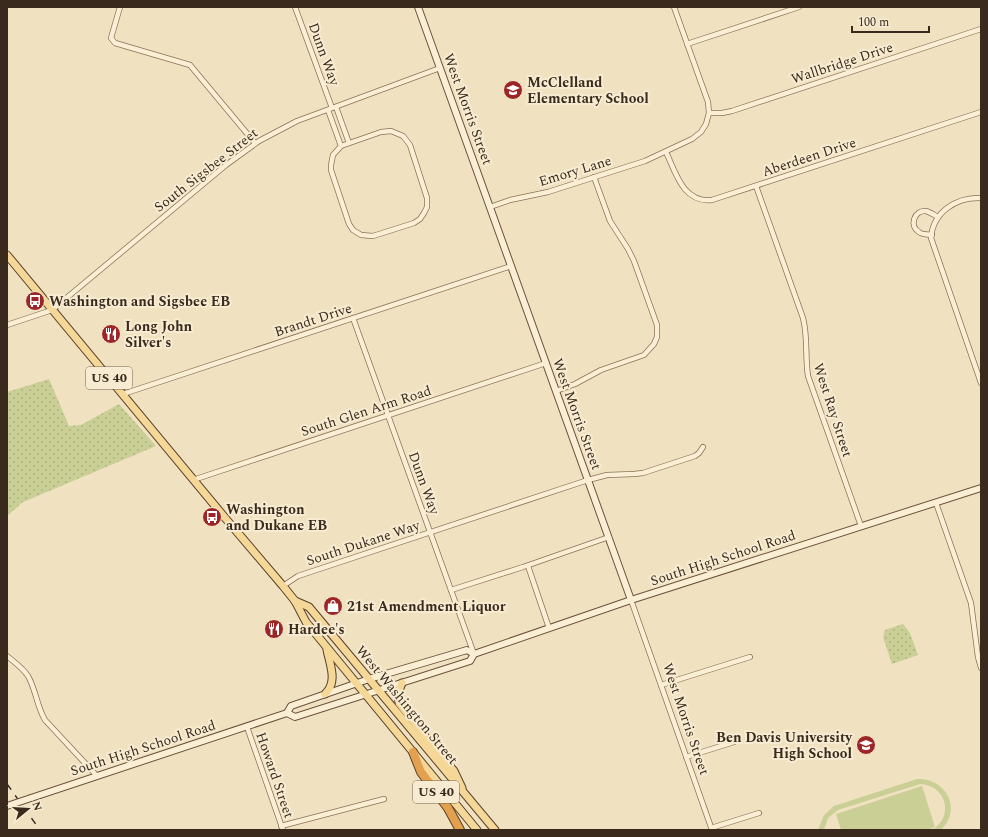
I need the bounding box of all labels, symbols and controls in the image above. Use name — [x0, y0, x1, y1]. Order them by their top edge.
scale bar — [852, 8, 929, 34]
text: 100 m — [858, 13, 889, 32]
street label: Dunn Way — [303, 20, 345, 90]
street label: Wallbridge Drive — [788, 37, 896, 89]
street label: West Morris Street — [438, 50, 498, 168]
place label: McClelland Elementary School — [527, 72, 649, 109]
school or university icon: McClelland Elementary School — [502, 79, 524, 101]
street label: South Sigsbee Street — [150, 123, 262, 217]
street label: Aberdeen Drive — [759, 132, 859, 182]
street label: Emory Lane — [536, 150, 614, 192]
bus stop icon: Washington and Sigsbee EB — [24, 290, 46, 312]
place label: Washington and Sigsbee EB — [49, 291, 230, 312]
street label: Brandt Drive — [271, 298, 355, 342]
place label: Long John Silver's — [125, 316, 193, 353]
restaurant icon: Long John Silver's — [100, 323, 122, 345]
street label: West Morris Street — [547, 355, 607, 473]
street label: West Ray Street — [808, 360, 858, 460]
road number: US 40 — [86, 367, 132, 389]
street label: South Glen Arm Road — [298, 380, 434, 442]
street label: Dunn Way — [403, 449, 445, 519]
place label: Washington and Dukane EB — [226, 499, 327, 536]
bus stop icon: Washington and Dukane EB — [201, 506, 223, 528]
street label: South Dukane Way — [304, 514, 424, 571]
street label: South High School Road — [648, 525, 798, 591]
shop icon: 21st Amendment Liquor — [322, 595, 344, 617]
place label: 21st Amendment Liquor — [347, 596, 506, 617]
restaurant icon: Hardee's — [263, 618, 285, 640]
place label: Hardee's — [288, 619, 345, 640]
street label: West Washington Street — [351, 641, 463, 769]
street label: West Morris Street — [657, 660, 715, 778]
street label: South High School Road — [68, 715, 218, 781]
place label: Ben Davis University High School — [716, 727, 853, 764]
street label: Howard Street — [250, 729, 300, 821]
school or university icon: Ben Davis University High School — [855, 734, 877, 756]
road number: US 40 — [413, 781, 459, 803]
north arrow — [8, 789, 48, 829]
text: N — [28, 799, 47, 813]

